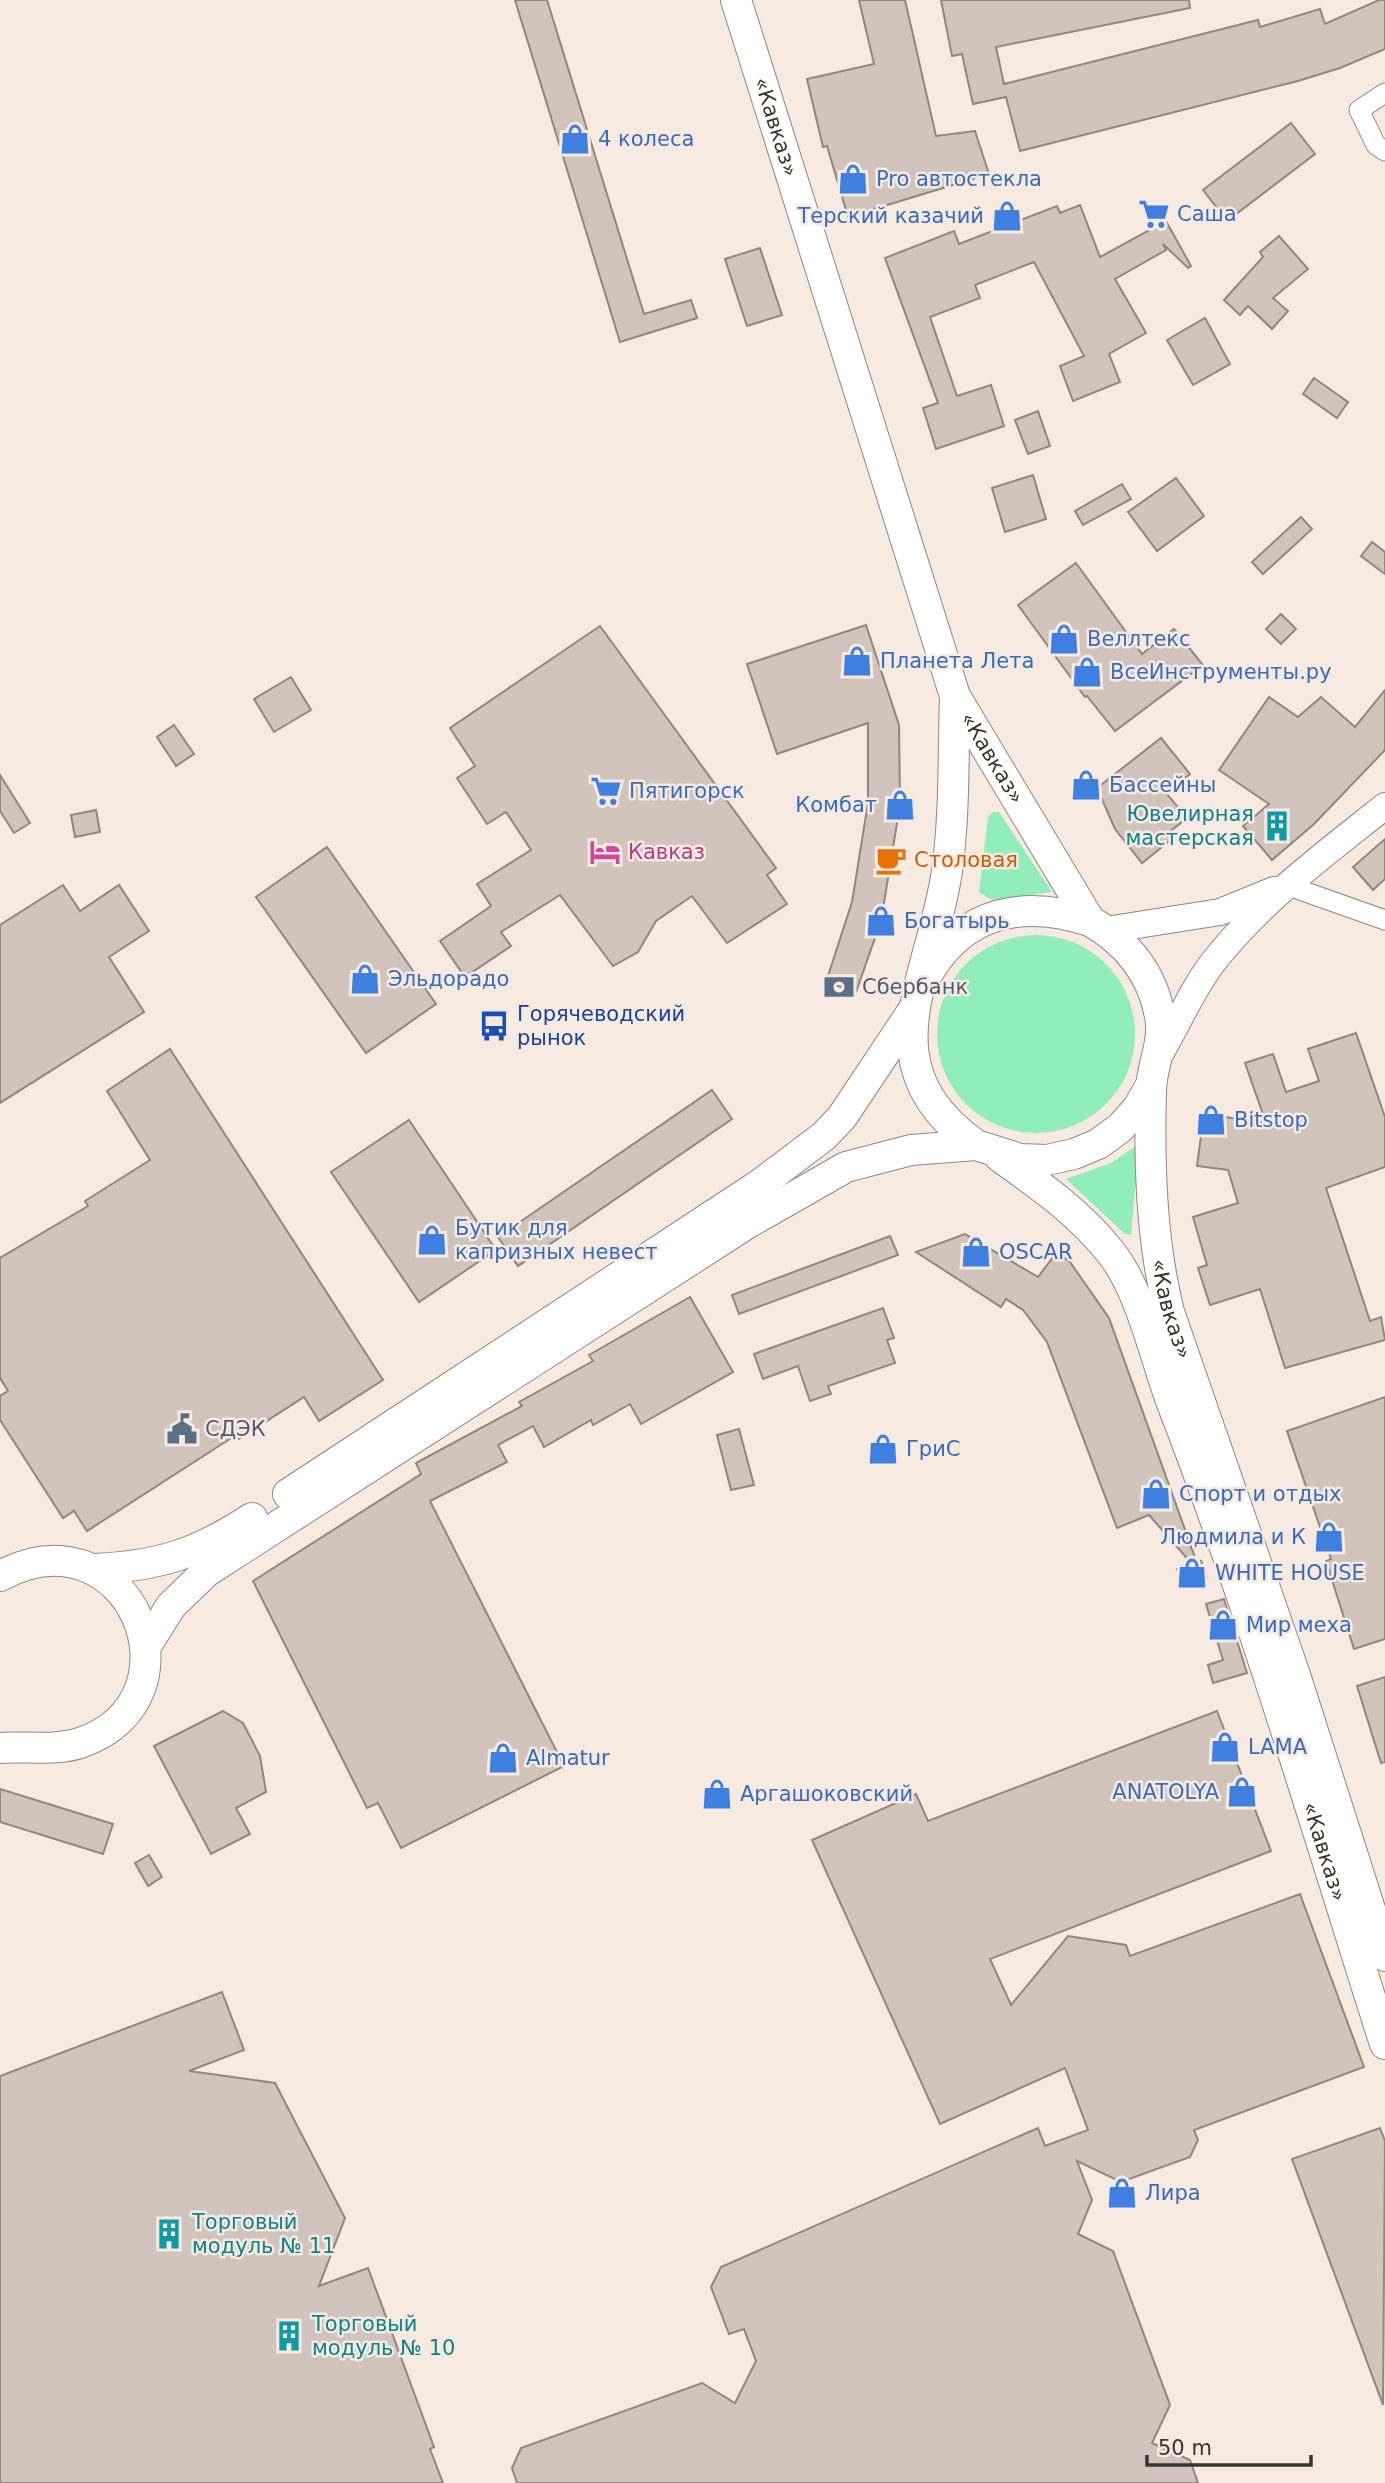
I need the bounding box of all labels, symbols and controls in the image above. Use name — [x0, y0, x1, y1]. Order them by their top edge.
street label: «Кавказ» — [749, 74, 803, 179]
shop icon: 4 колеса — [558, 122, 592, 156]
place label: 4 колеса — [598, 127, 694, 151]
shop icon: Pro автостекла — [836, 162, 870, 196]
place label: Pro автостекла — [876, 167, 1042, 191]
supermarket icon: Саша — [1137, 197, 1171, 231]
shop icon: Терский казачий — [990, 199, 1024, 233]
place label: Саша — [1177, 202, 1237, 226]
place label: Терский казачий — [796, 204, 984, 228]
shop icon: Веллтекс — [1047, 622, 1081, 656]
place label: Веллтекс — [1087, 627, 1191, 651]
shop icon: Планета Лета — [840, 644, 874, 678]
place label: Планета Лета — [880, 649, 1034, 673]
shop icon: ВсеИнструменты.ру — [1070, 655, 1104, 689]
place label: ВсеИнструменты.ру — [1110, 660, 1332, 684]
street label: «Кавказ» — [956, 708, 1029, 808]
shop icon: Бассейны — [1069, 768, 1103, 802]
place label: Бассейны — [1109, 773, 1216, 797]
supermarket icon: Пятигорск — [589, 774, 623, 808]
place label: Пятигорск — [629, 779, 745, 803]
shop icon: Комбат — [883, 788, 917, 822]
place label: Комбат — [795, 793, 877, 817]
place label: Ювелирная мастерская — [1126, 802, 1254, 850]
building icon: Ювелирная мастерская — [1260, 809, 1294, 843]
hotel icon: Кавказ — [588, 835, 622, 869]
place label: Кавказ — [628, 840, 705, 864]
cafe icon: Столовая — [874, 843, 908, 877]
place label: Столовая — [914, 848, 1018, 872]
shop icon: Богатырь — [864, 904, 898, 938]
place label: Богатырь — [904, 909, 1010, 933]
shop icon: Эльдорадо — [348, 962, 382, 996]
place label: Эльдорадо — [388, 967, 509, 991]
bank icon: Сбербанк — [822, 970, 856, 1004]
place label: Сбербанк — [862, 975, 968, 999]
place label: Горячеводский рынок — [517, 1002, 685, 1050]
bus stop icon: Горячеводский рынок — [477, 1009, 511, 1043]
shop icon: Bitstop — [1194, 1103, 1228, 1137]
place label: Bitstop — [1234, 1108, 1308, 1132]
place label: Бутик для капризных невест — [455, 1216, 658, 1264]
shop icon: Бутик для капризных невест — [415, 1223, 449, 1257]
shop icon: OSCAR — [959, 1235, 993, 1269]
place label: OSCAR — [999, 1240, 1072, 1264]
street label: «Кавказ» — [1147, 1257, 1196, 1362]
public building icon: СДЭК — [165, 1412, 199, 1446]
place label: СДЭК — [205, 1417, 266, 1441]
shop icon: ГриС — [866, 1432, 900, 1466]
place label: ГриС — [906, 1437, 960, 1461]
shop icon: Спорт и отдых — [1139, 1477, 1173, 1511]
place label: Спорт и отдых — [1179, 1482, 1341, 1506]
shop icon: Людмила и К — [1312, 1520, 1346, 1554]
place label: Людмила и К — [1160, 1525, 1306, 1549]
shop icon: WHITE HOUSE — [1175, 1556, 1209, 1590]
place label: WHITE HOUSE — [1215, 1561, 1365, 1585]
shop icon: Мир меха — [1206, 1608, 1240, 1642]
place label: Мир меха — [1246, 1613, 1352, 1637]
shop icon: LAMA — [1208, 1730, 1242, 1764]
place label: LAMA — [1248, 1735, 1308, 1759]
shop icon: Almatur — [486, 1741, 520, 1775]
place label: Almatur — [526, 1746, 610, 1770]
shop icon: ANATOLYA — [1225, 1775, 1259, 1809]
shop icon: Аргашоковский — [700, 1777, 734, 1811]
place label: ANATOLYA — [1112, 1780, 1220, 1804]
place label: Аргашоковский — [740, 1782, 913, 1806]
street label: «Кавказ» — [1298, 1799, 1351, 1904]
shop icon: Лира — [1105, 2176, 1139, 2210]
place label: Лира — [1145, 2181, 1201, 2205]
place label: Торговый модуль № 11 — [191, 2210, 335, 2258]
building icon: Торговый модуль № 11 — [152, 2217, 186, 2251]
place label: Торговый модуль № 10 — [311, 2312, 455, 2360]
building icon: Торговый модуль № 10 — [272, 2319, 306, 2353]
scale bar — [1147, 2424, 1312, 2468]
text: 50 m — [1158, 2436, 1212, 2460]

